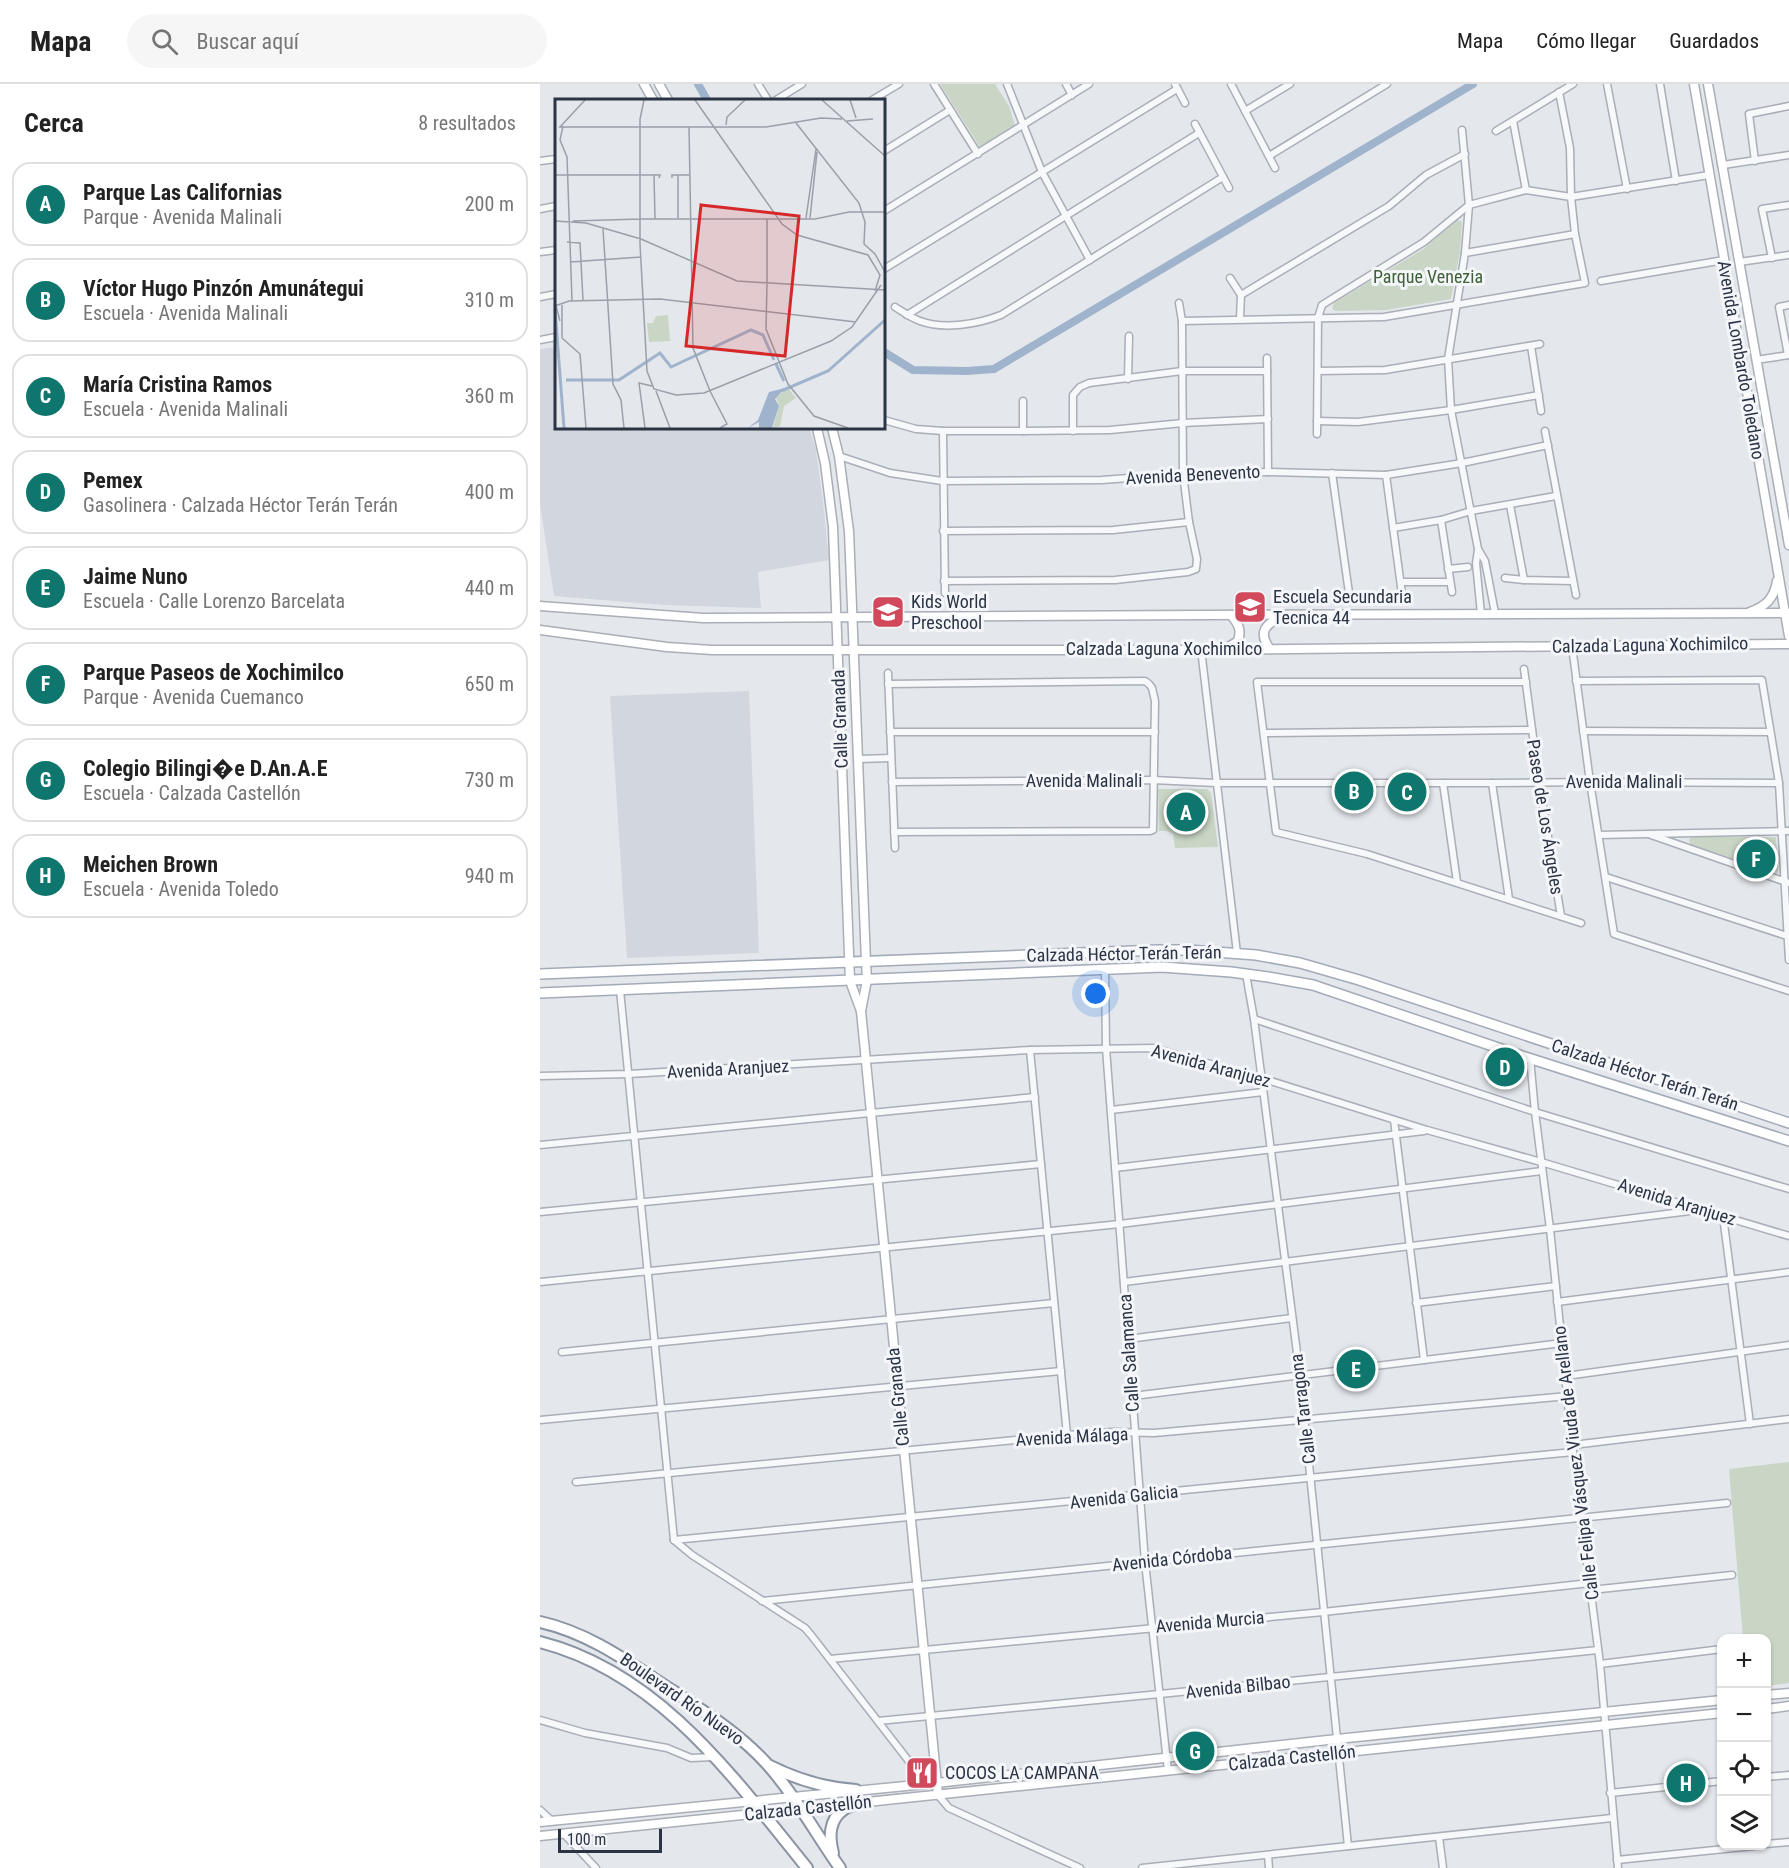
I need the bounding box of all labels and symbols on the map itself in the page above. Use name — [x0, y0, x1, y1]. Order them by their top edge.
inset map — [555, 99, 885, 429]
street label: Avenida Lombardo Toledano — [1714, 259, 1769, 461]
park label: Parque Venezia — [1373, 266, 1483, 287]
street label: Avenida Benevento — [1125, 460, 1261, 489]
place label: Escuela Secundaria Tecnica 44 — [1273, 586, 1412, 628]
school or university icon: Escuela Secundaria Tecnica 44 — [1232, 589, 1268, 625]
place label: Kids World Preschool — [911, 591, 987, 633]
school or university icon: Kids World Preschool — [870, 594, 906, 630]
street label: Calzada Laguna Xochimilco — [1552, 632, 1748, 657]
street label: Calzada Laguna Xochimilco — [1066, 638, 1262, 659]
street label: Calle Granada — [827, 669, 852, 769]
street label: Paseo de Los Ángeles — [1523, 738, 1568, 896]
pin: B — [1334, 768, 1374, 814]
street label: Avenida Malinali — [1026, 770, 1142, 791]
pin: C — [1388, 770, 1426, 814]
street label: Avenida Malinali — [1566, 771, 1682, 792]
pin: A — [1166, 790, 1206, 834]
pin: F — [1736, 836, 1776, 882]
street label: Calzada Héctor Terán Terán — [1026, 941, 1222, 966]
your location — [1081, 979, 1110, 1008]
street label: Calzada Héctor Terán Terán — [1549, 1034, 1741, 1115]
street label: Avenida Aranjuez — [1149, 1040, 1273, 1092]
pin: D — [1486, 1044, 1524, 1090]
street label: Avenida Aranjuez — [666, 1055, 790, 1082]
street label: Avenida Aranjuez — [1616, 1174, 1739, 1229]
street label: Calle Salamanca — [1114, 1293, 1143, 1413]
street label: Calle Felipa Vásquez Viuda de Arellano — [1548, 1325, 1603, 1601]
pin: E — [1336, 1346, 1376, 1392]
street label: Calle Granada — [882, 1347, 913, 1447]
street label: Calle Tarragona — [1285, 1353, 1320, 1465]
street label: Avenida Málaga — [1015, 1423, 1129, 1450]
street label: Avenida Galicia — [1069, 1480, 1179, 1513]
street label: Avenida Córdoba — [1111, 1542, 1233, 1575]
street label: Avenida Murcia — [1155, 1606, 1265, 1637]
street label: Boulevard Río Nuevo — [616, 1648, 748, 1749]
street label: Avenida Bilbao — [1185, 1671, 1291, 1702]
pin: G — [1176, 1728, 1214, 1774]
street label: Calzada Castellón — [1227, 1740, 1357, 1775]
restaurant icon: COCOS LA CAMPANA — [904, 1755, 940, 1791]
pin: H — [1666, 1760, 1706, 1806]
place label: COCOS LA CAMPANA — [945, 1762, 1099, 1783]
street label: Calzada Castellón — [743, 1790, 873, 1825]
scale bar — [558, 1826, 662, 1854]

